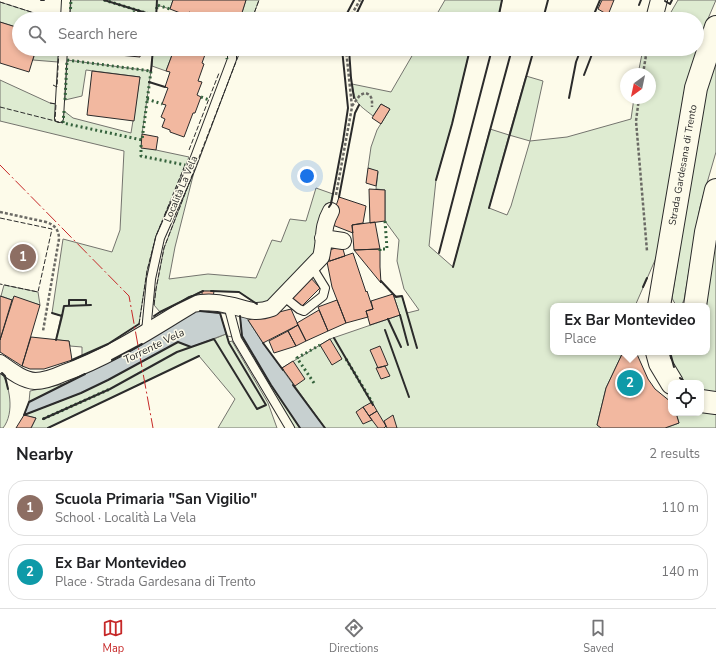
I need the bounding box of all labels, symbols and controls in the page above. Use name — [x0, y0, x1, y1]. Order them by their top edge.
search box — [12, 12, 704, 56]
icon: search — [26, 23, 48, 45]
text: Search here — [58, 24, 138, 44]
north arrow — [620, 68, 656, 104]
street label: Strada Gardesana di Trento — [665, 103, 701, 227]
street label: Località La Vela — [161, 154, 201, 224]
your location — [297, 166, 317, 186]
pin: 1 — [10, 242, 36, 272]
popup — [550, 303, 710, 355]
text: Ex Bar Montevideo — [564, 310, 696, 330]
water label: Torrente Vela — [121, 325, 187, 367]
text: Place — [564, 330, 596, 348]
pin: 2 — [617, 368, 643, 398]
map controls — [668, 380, 704, 416]
button: locate — [668, 380, 704, 416]
text: Nearby — [16, 443, 73, 466]
text: 2 results — [649, 445, 700, 463]
text: Scuola Primaria "San Vigilio" — [55, 489, 257, 509]
text: 1 — [26, 499, 34, 517]
text: 110 m — [661, 499, 699, 517]
text: School · Località La Vela — [55, 509, 196, 527]
text: Ex Bar Montevideo — [55, 553, 186, 573]
text: 2 — [26, 563, 34, 581]
text: 140 m — [661, 563, 699, 581]
text: Place · Strada Gardesana di Trento — [55, 573, 256, 591]
tab: Map — [102, 617, 124, 656]
tab: Directions — [329, 617, 379, 656]
tab: Saved — [583, 617, 614, 656]

